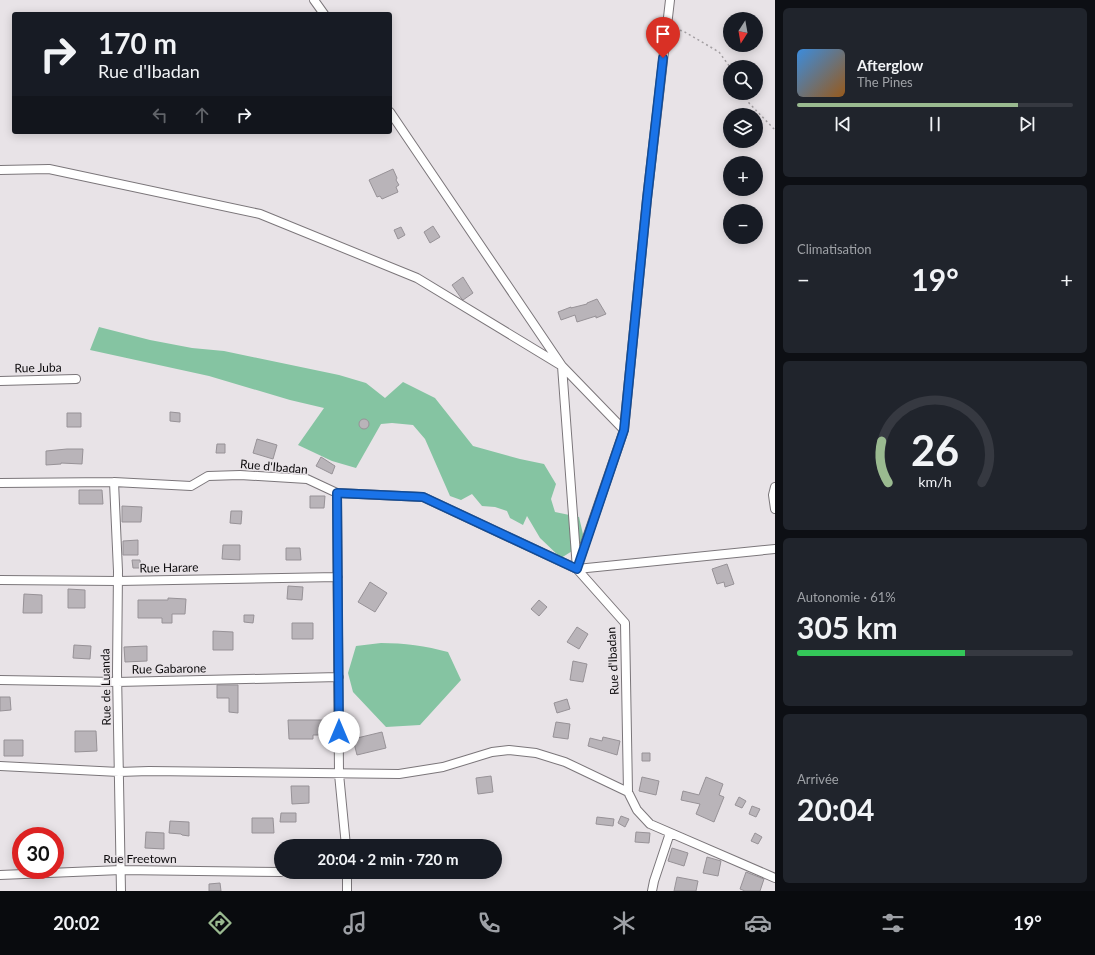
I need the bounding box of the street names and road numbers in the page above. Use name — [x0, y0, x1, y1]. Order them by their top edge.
street label: Rue Juba — [14, 360, 62, 375]
street label: Rue d'Ibadan — [240, 456, 309, 477]
street label: Rue Harare — [139, 559, 199, 576]
street label: Rue d'Ibadan — [603, 627, 622, 695]
street label: Rue de Luanda — [97, 648, 114, 726]
street label: Rue Gabarone — [132, 660, 206, 677]
street label: Rue Freetown — [103, 851, 177, 866]

